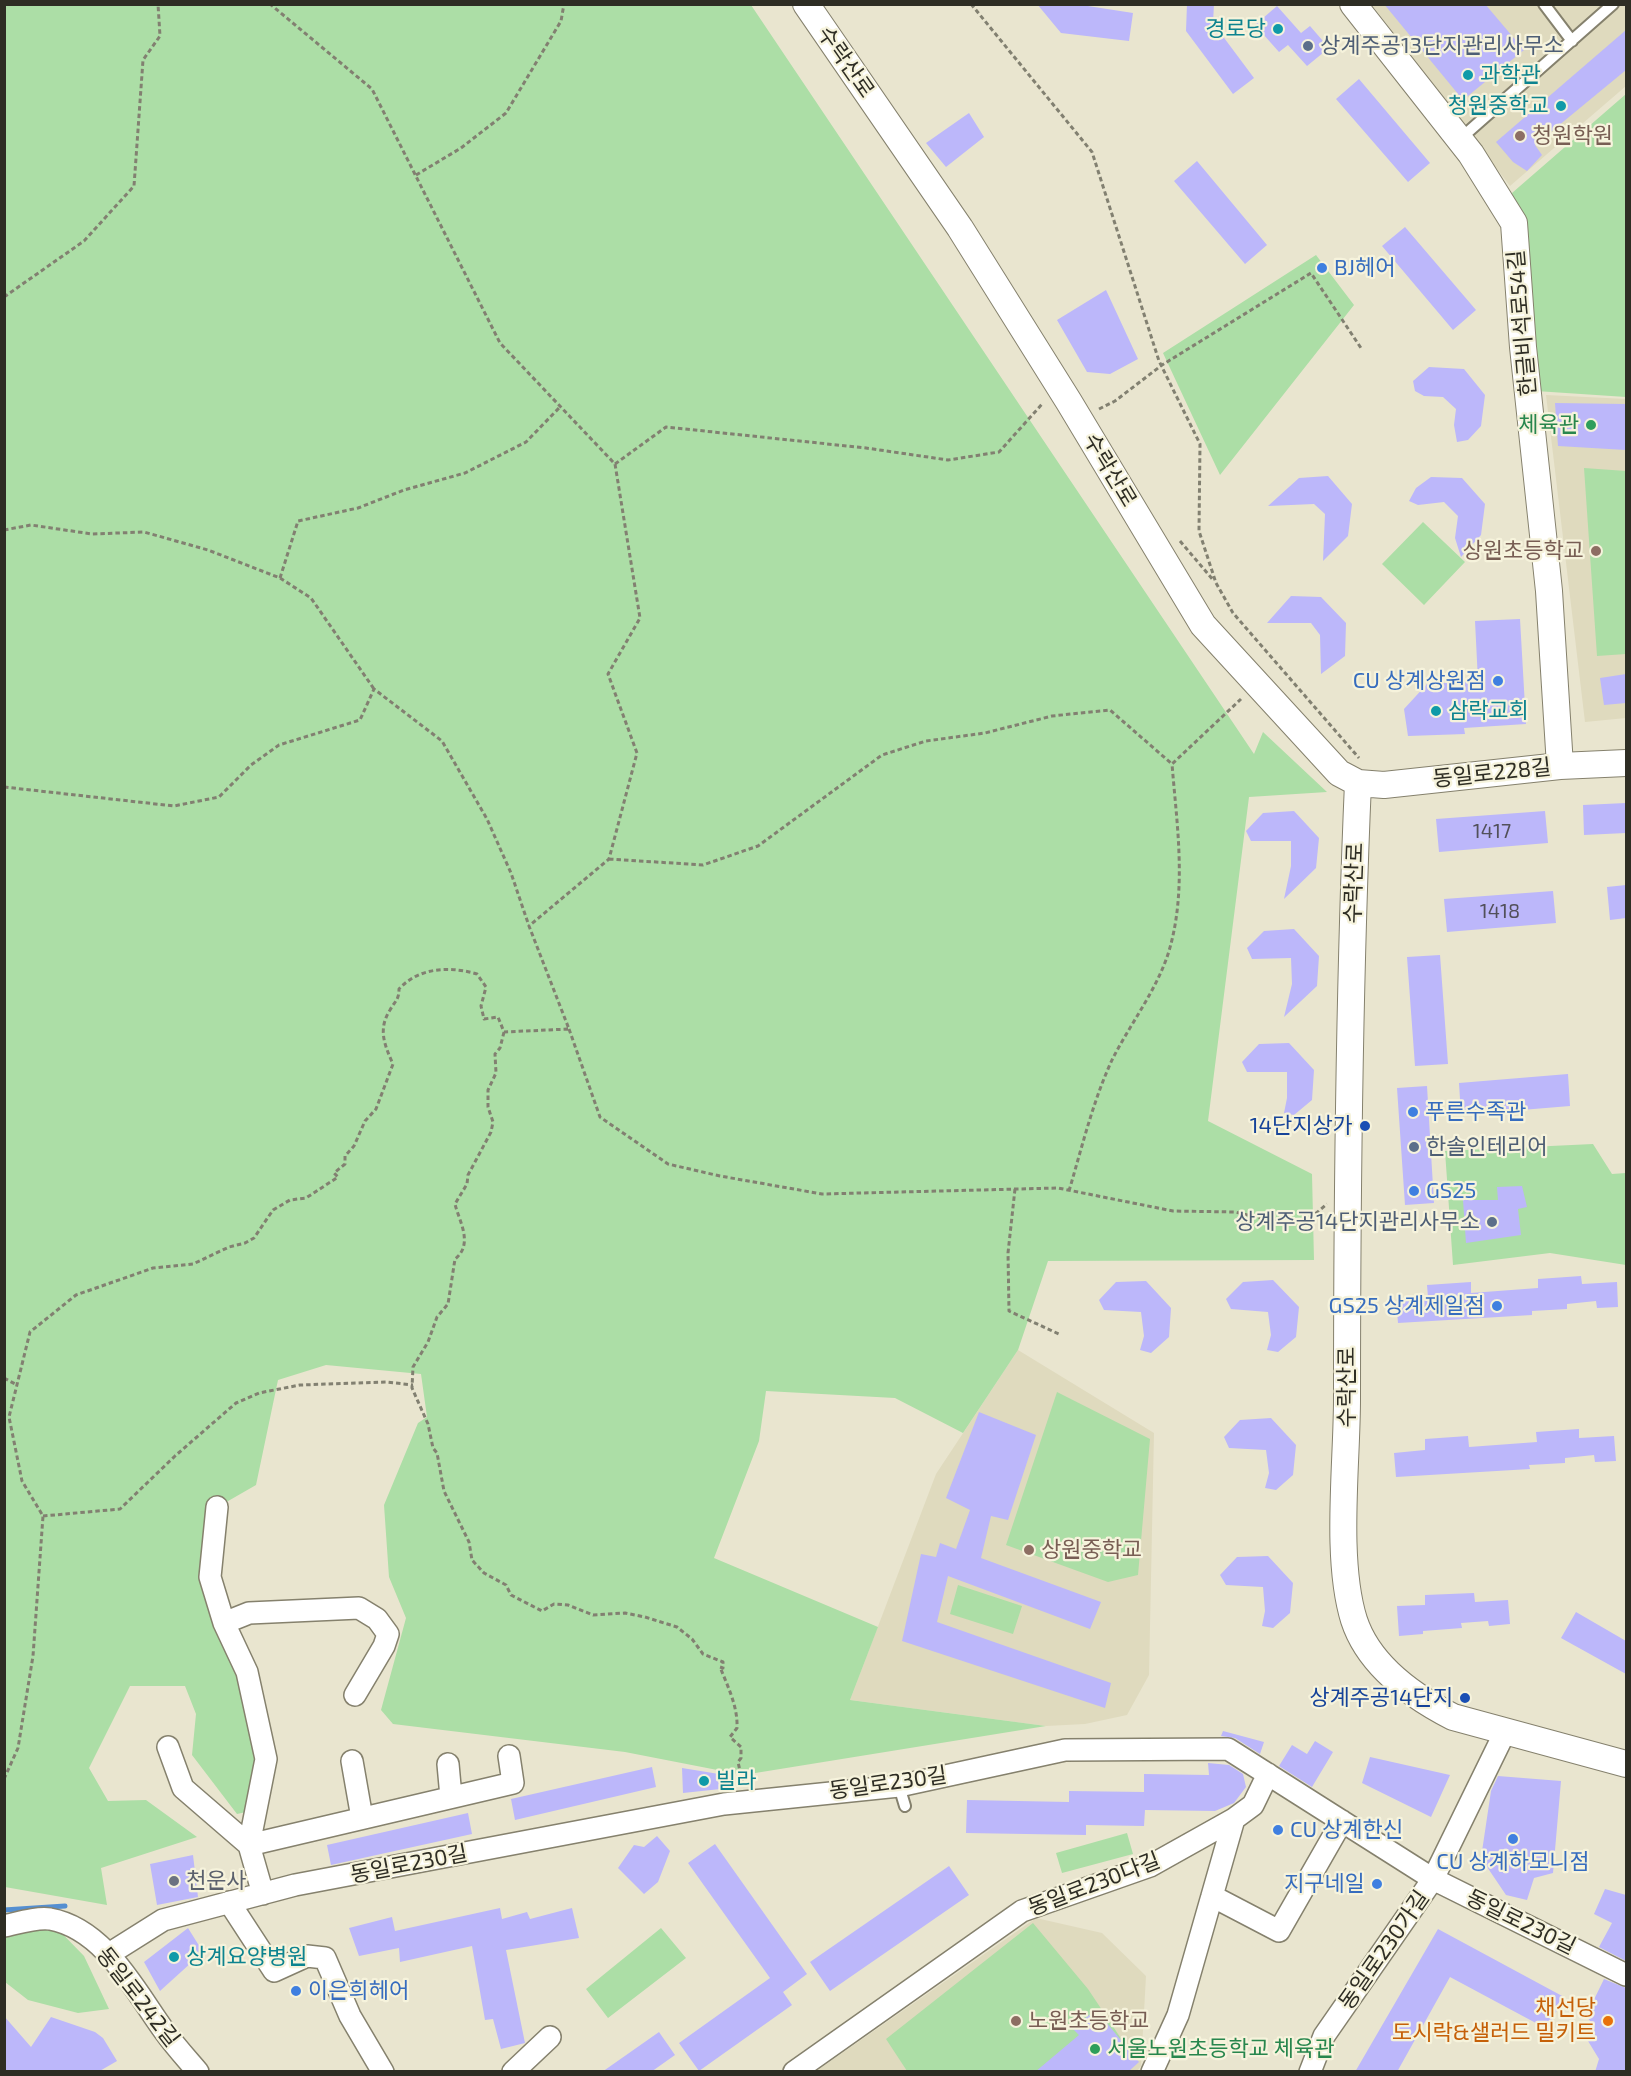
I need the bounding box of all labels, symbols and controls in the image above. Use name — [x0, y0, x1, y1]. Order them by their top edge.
place label: 경로당 — [1205, 16, 1266, 42]
street label: 수락산로 — [812, 21, 880, 103]
marker: 경로당 — [1271, 22, 1285, 36]
place label: 상계주공13단지관리사무소 — [1320, 33, 1564, 59]
marker: 상계주공13단지관리사무소 — [1301, 39, 1315, 53]
place label: 과학관 — [1480, 62, 1541, 88]
marker: 과학관 — [1461, 68, 1475, 82]
place label: 청원중학교 — [1448, 93, 1549, 119]
marker: 청원중학교 — [1554, 99, 1568, 113]
place label: 청원학원 — [1532, 123, 1613, 149]
marker: 청원학원 — [1513, 129, 1527, 143]
street label: 한글비석로54길 — [1502, 249, 1542, 397]
place label: BJ헤어 — [1334, 255, 1396, 281]
marker: BJ헤어 — [1315, 261, 1329, 275]
place label: 체육관 — [1518, 412, 1579, 438]
marker: 체육관 — [1584, 418, 1598, 432]
street label: 수락산로 — [1078, 429, 1142, 511]
place label: 상원초등학교 — [1463, 538, 1584, 564]
marker: 상원초등학교 — [1589, 544, 1603, 558]
place label: CU 상계상원점 — [1353, 668, 1486, 694]
marker: CU 상계상원점 — [1491, 674, 1505, 688]
place label: 삼락교회 — [1448, 698, 1529, 724]
marker: 삼락교회 — [1429, 704, 1443, 718]
street label: 동일로228길 — [1431, 754, 1553, 792]
house number: 1417 — [1473, 819, 1511, 843]
street label: 수락산로 — [1339, 842, 1369, 924]
house number: 1418 — [1480, 899, 1520, 923]
place label: 푸른수족관 — [1425, 1099, 1526, 1125]
marker: 푸른수족관 — [1406, 1105, 1420, 1119]
place label: 14단지상가 — [1250, 1113, 1353, 1139]
marker: 14단지상가 — [1358, 1119, 1372, 1133]
place label: 한솔인테리어 — [1426, 1134, 1547, 1160]
marker: 한솔인테리어 — [1407, 1140, 1421, 1154]
place label: GS25 — [1426, 1178, 1476, 1204]
marker: GS25 — [1407, 1184, 1421, 1198]
place label: 상계주공14단지관리사무소 — [1235, 1209, 1480, 1235]
marker: 상계주공14단지관리사무소 — [1485, 1215, 1499, 1229]
place label: GS25 상계제일점 — [1329, 1293, 1485, 1319]
marker: GS25 상계제일점 — [1490, 1299, 1504, 1313]
street label: 수락산로 — [1334, 1347, 1360, 1427]
place label: 상원중학교 — [1041, 1537, 1142, 1563]
marker: 상원중학교 — [1022, 1543, 1036, 1557]
place label: 상계주공14단지 — [1309, 1685, 1453, 1711]
marker: 상계주공14단지 — [1458, 1691, 1472, 1705]
street label: 동일로230길 — [827, 1762, 949, 1804]
place label: 빌라 — [716, 1768, 756, 1794]
marker: 빌라 — [697, 1774, 711, 1788]
place label: CU 상계한신 — [1290, 1817, 1403, 1843]
marker: CU 상계한신 — [1271, 1823, 1285, 1837]
marker: CU 상계하모니점 — [1506, 1832, 1520, 1846]
street label: 동일로230길 — [348, 1840, 470, 1888]
street label: 동일로230다길 — [1024, 1847, 1164, 1921]
place label: CU 상계하모니점 — [1436, 1849, 1590, 1875]
place label: 천운사 — [186, 1868, 247, 1894]
place label: 지구네일 — [1284, 1871, 1365, 1897]
marker: 천운사 — [167, 1874, 181, 1888]
marker: 지구네일 — [1370, 1877, 1384, 1891]
street label: 동일로230길 — [1462, 1884, 1580, 1960]
street label: 동일로230가길 — [1333, 1885, 1435, 2015]
street label: 동일로242길 — [91, 1942, 185, 2052]
place label: 상계요양병원 — [186, 1944, 307, 1970]
marker: 상계요양병원 — [167, 1950, 181, 1964]
place label: 이은희헤어 — [308, 1978, 409, 2004]
marker: 이은희헤어 — [289, 1984, 303, 1998]
place label: 채선당 도시락&샐러드 밀키트 — [1392, 1995, 1596, 2047]
place label: 노원초등학교 — [1028, 2008, 1149, 2034]
marker: 노원초등학교 — [1009, 2014, 1023, 2028]
marker: 채선당 도시락&샐러드 밀키트 — [1601, 2014, 1615, 2028]
place label: 서울노원초등학교 체육관 — [1107, 2036, 1335, 2062]
marker: 서울노원초등학교 체육관 — [1088, 2042, 1102, 2056]

